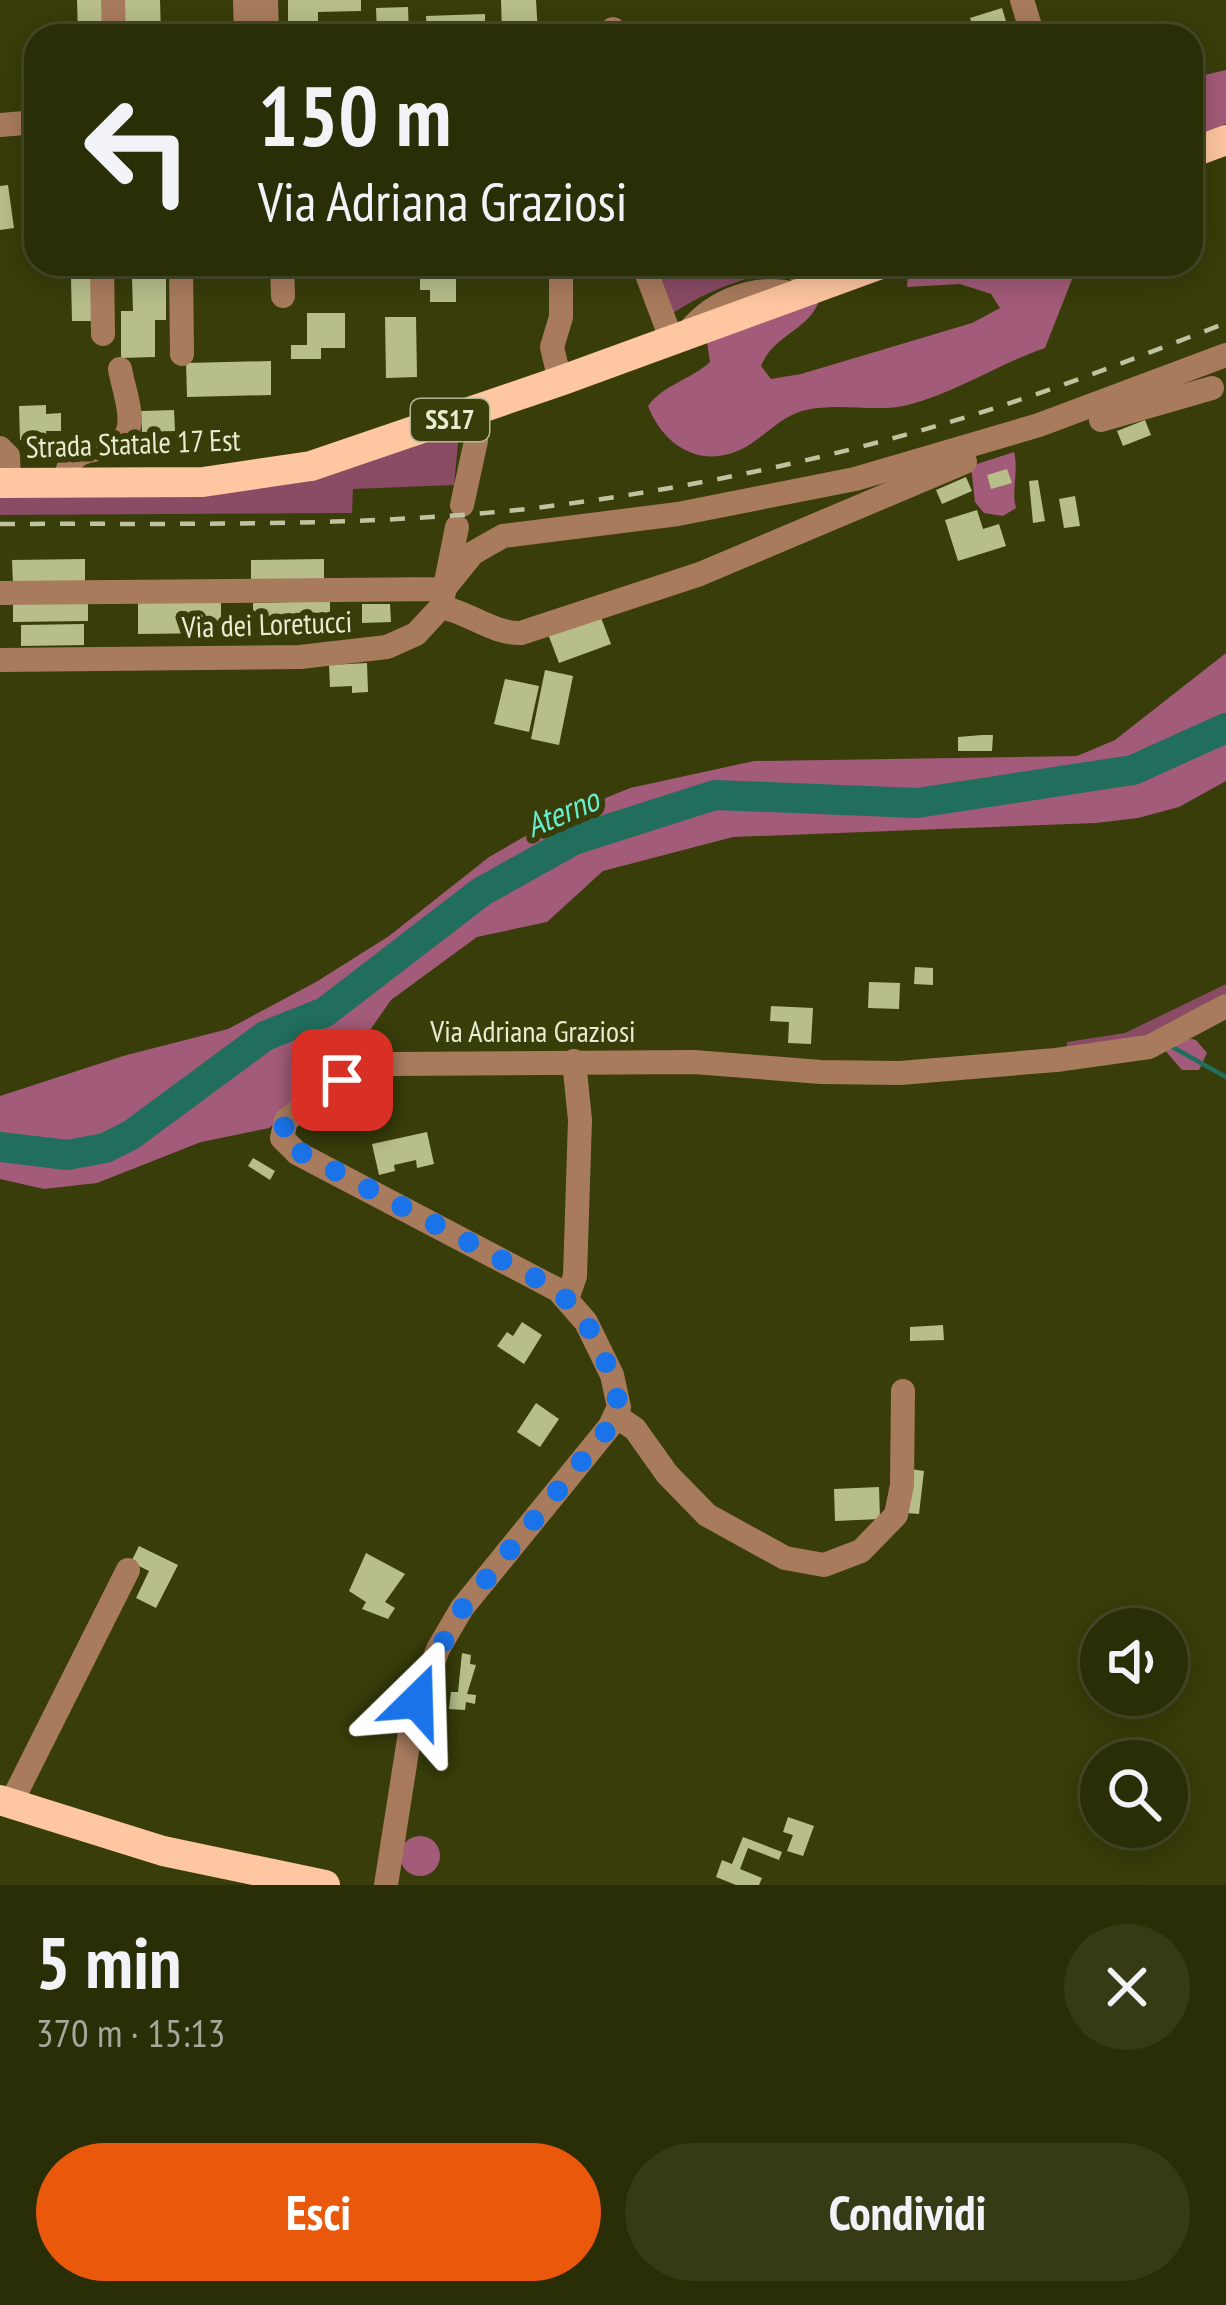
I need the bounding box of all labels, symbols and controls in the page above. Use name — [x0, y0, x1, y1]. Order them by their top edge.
text: 150 m — [258, 60, 451, 169]
icon: left — [60, 72, 216, 228]
text: Via Adriana Graziosi — [258, 166, 628, 236]
road number: SS17 — [411, 399, 489, 441]
street label: Strada Statale 17 Est — [25, 419, 242, 466]
street label: Via dei Loretucci — [180, 601, 353, 646]
water label: Aterno — [519, 776, 607, 846]
street label: Via Adriana Graziosi — [429, 1011, 636, 1050]
pin — [291, 1029, 393, 1131]
icon: arrive — [309, 1047, 375, 1113]
map controls — [1080, 1608, 1188, 1848]
button: sound — [1080, 1608, 1188, 1716]
position arrow — [354, 1638, 480, 1764]
button: search — [1080, 1740, 1188, 1848]
text: 5 min — [36, 1915, 181, 2008]
button: close — [1064, 1924, 1190, 2050]
text: 370 m · 15:13 — [36, 2007, 225, 2058]
button: Esci — [36, 2143, 601, 2281]
button: Condividi — [625, 2143, 1190, 2281]

